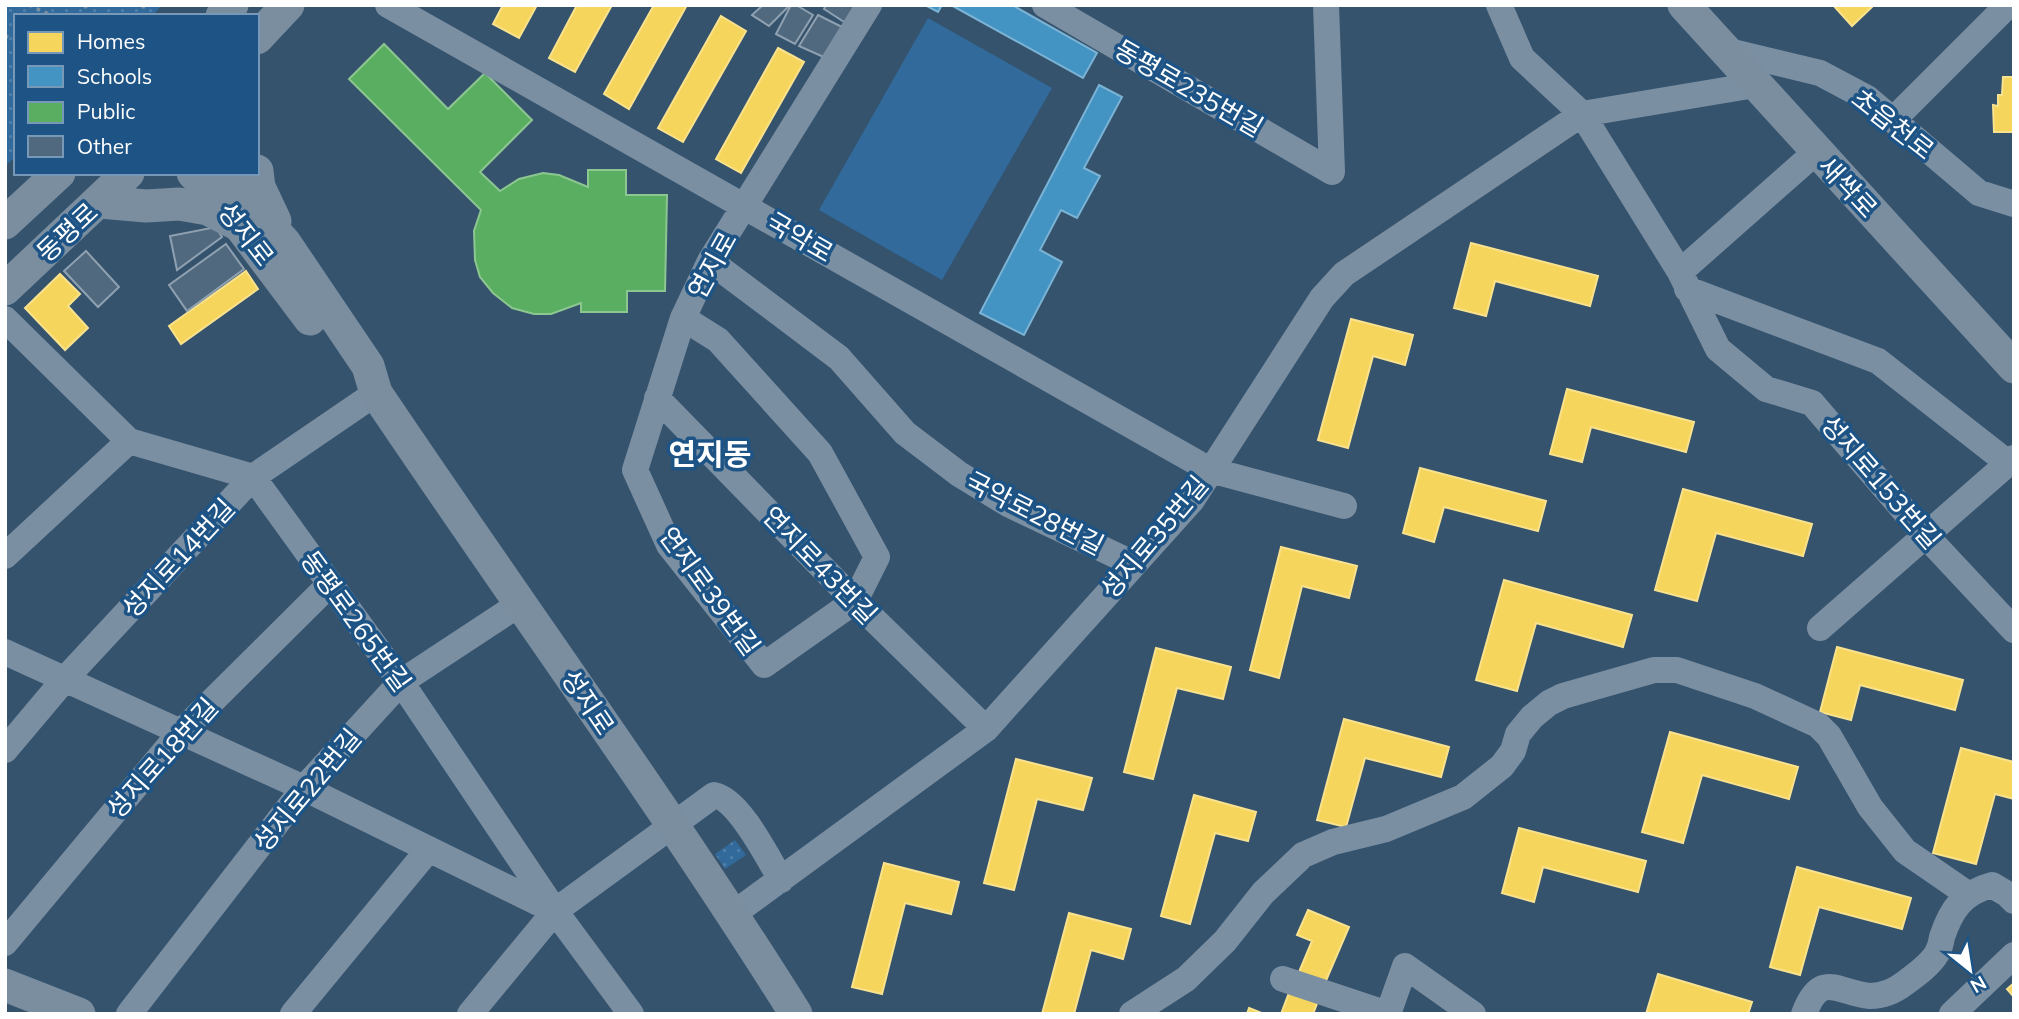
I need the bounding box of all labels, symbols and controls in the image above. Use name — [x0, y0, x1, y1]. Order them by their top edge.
legend — [14, 14, 259, 175]
text: Homes — [77, 28, 145, 54]
street label: 동평로235번길 — [1109, 32, 1269, 144]
text: Schools — [77, 63, 152, 89]
street label: 초읍천로 — [1845, 82, 1941, 166]
text: Public — [77, 98, 136, 124]
text: Other — [77, 133, 132, 159]
street label: 새싹로 — [1811, 150, 1885, 224]
street label: 동평로 — [30, 195, 104, 269]
street label: 성지로 — [211, 196, 281, 272]
street label: 국악로 — [761, 205, 839, 269]
street label: 연지로 — [680, 226, 744, 304]
street label: 성지로153번길 — [1814, 408, 1948, 556]
district label: 연지동 — [669, 435, 751, 473]
street label: 국악로28번길 — [960, 464, 1110, 562]
street label: 성지로35번길 — [1093, 469, 1215, 605]
street label: 성지로14번길 — [115, 492, 241, 624]
street label: 연지로43번길 — [756, 499, 884, 631]
street label: 연지로39번길 — [652, 520, 768, 662]
street label: 동평로265번길 — [294, 544, 418, 698]
street label: 성지로 — [554, 663, 622, 741]
street label: 성지로18번길 — [99, 691, 225, 825]
street label: 성지로22번길 — [246, 722, 368, 858]
north arrow — [1935, 935, 2005, 1005]
text: N — [1966, 971, 1991, 999]

